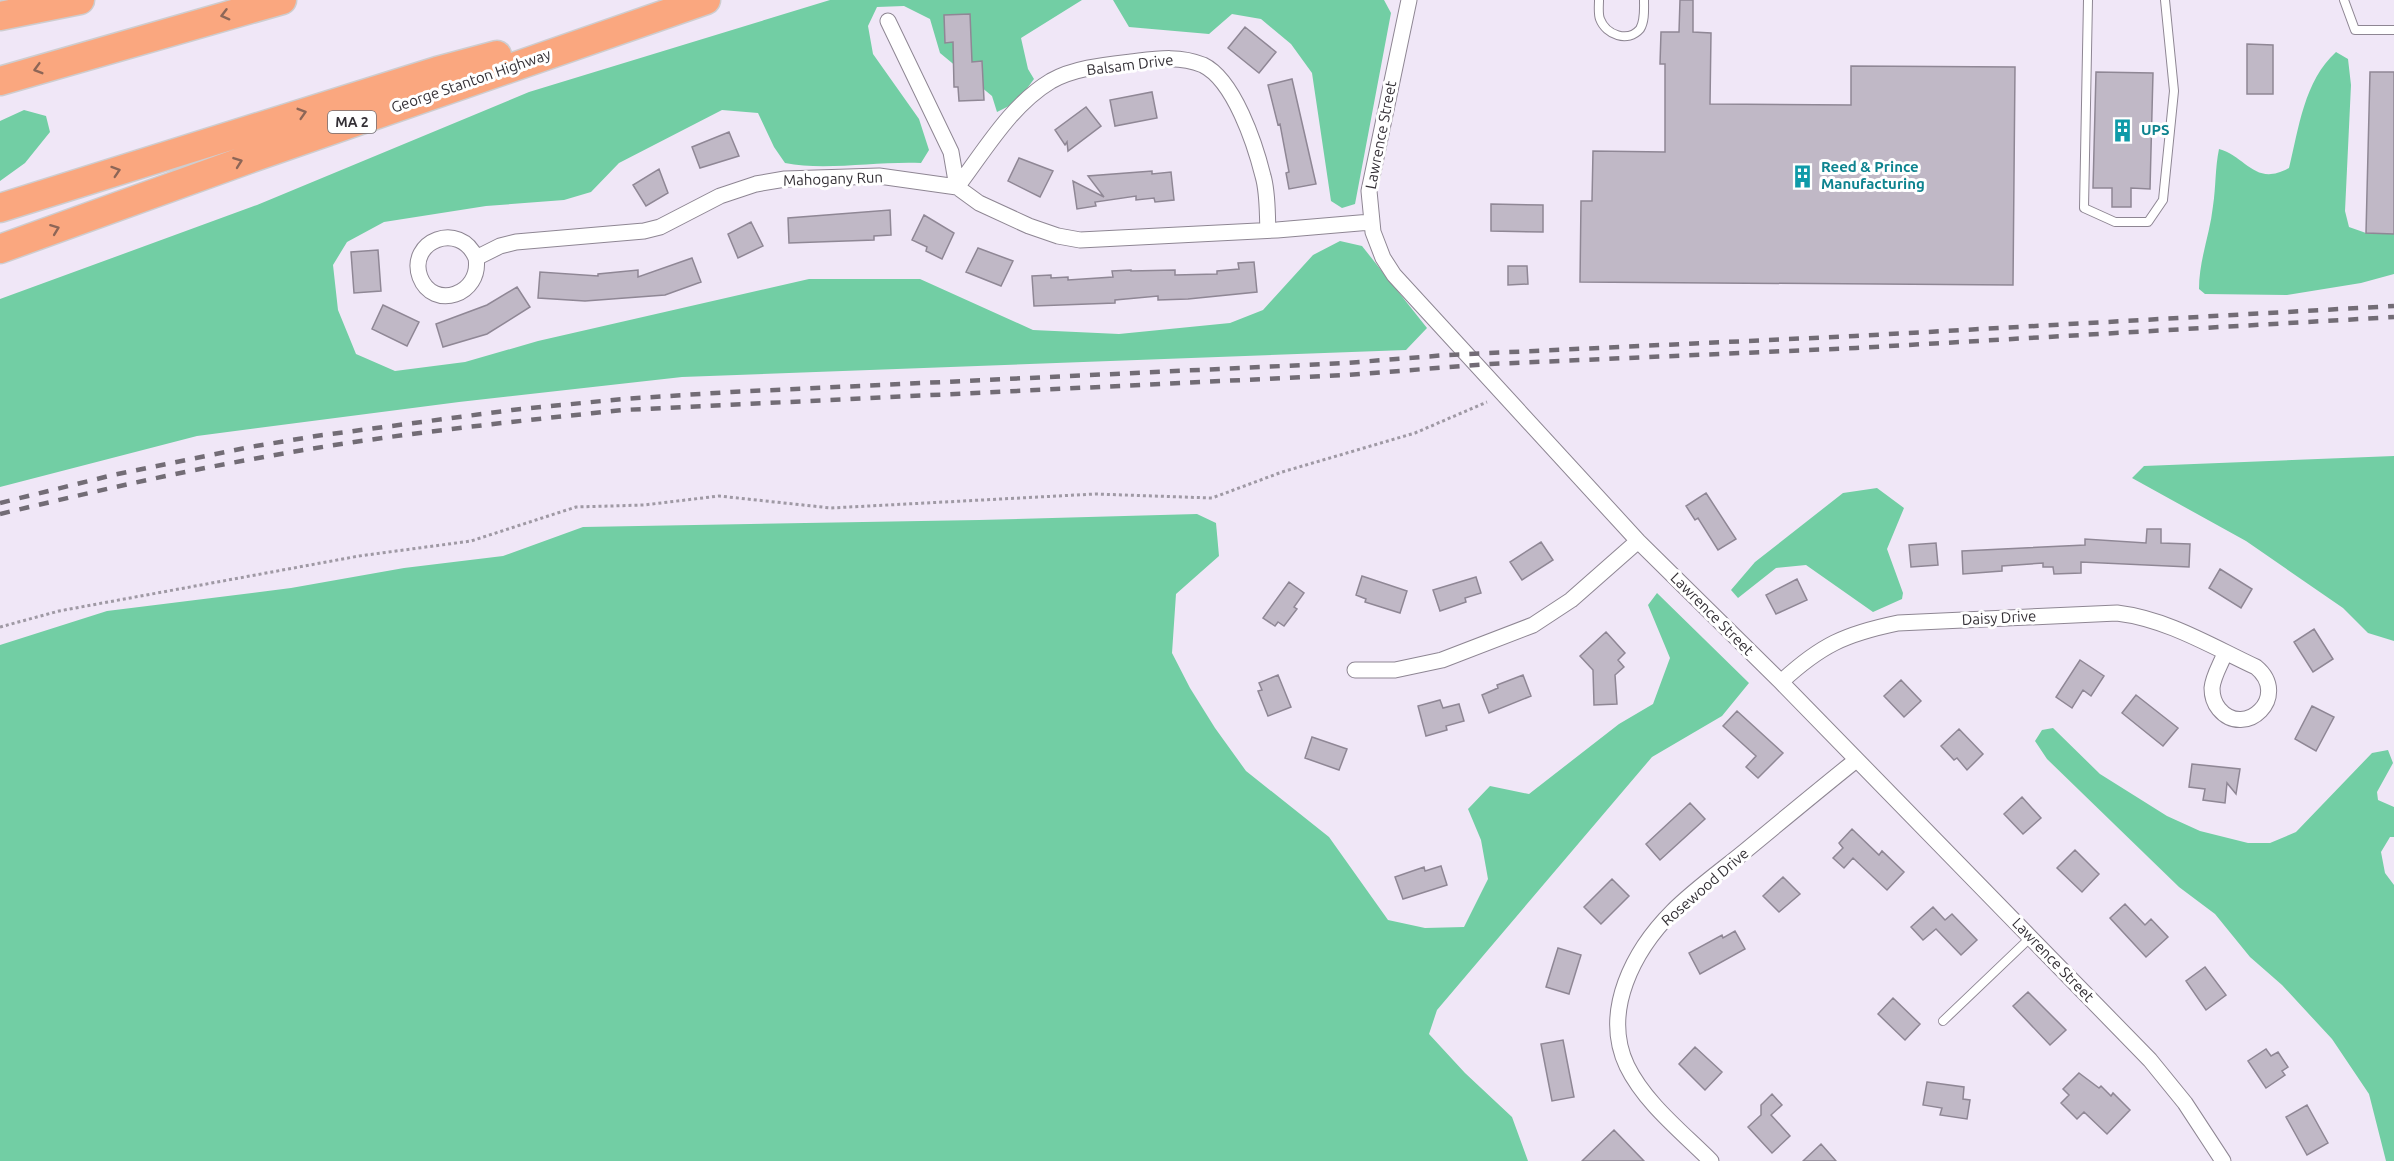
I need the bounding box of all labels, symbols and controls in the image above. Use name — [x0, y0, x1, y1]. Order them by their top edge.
one-way arrow — [220, 8, 231, 20]
street label: George Stanton Highway — [389, 45, 553, 116]
street label: Balsam Drive — [1086, 51, 1174, 78]
one-way arrow — [33, 62, 44, 74]
street label: Lawrence Street — [1362, 79, 1399, 191]
one-way arrow — [296, 108, 307, 120]
road number: MA 2 — [328, 111, 376, 133]
building icon: UPS — [2110, 117, 2136, 143]
place label: UPS — [2141, 121, 2170, 138]
one-way arrow — [232, 157, 243, 170]
place label: Reed & Prince Manufacturing — [1821, 158, 1925, 192]
building icon: Reed & Prince Manufacturing — [1790, 163, 1816, 189]
one-way arrow — [110, 166, 121, 178]
street label: Mahogany Run — [783, 168, 883, 189]
one-way arrow — [49, 223, 60, 236]
street label: Lawrence Street — [1667, 569, 1757, 659]
street label: Daisy Drive — [1961, 607, 2037, 628]
street label: Rosewood Drive — [1658, 844, 1752, 929]
street label: Lawrence Street — [2009, 914, 2098, 1005]

